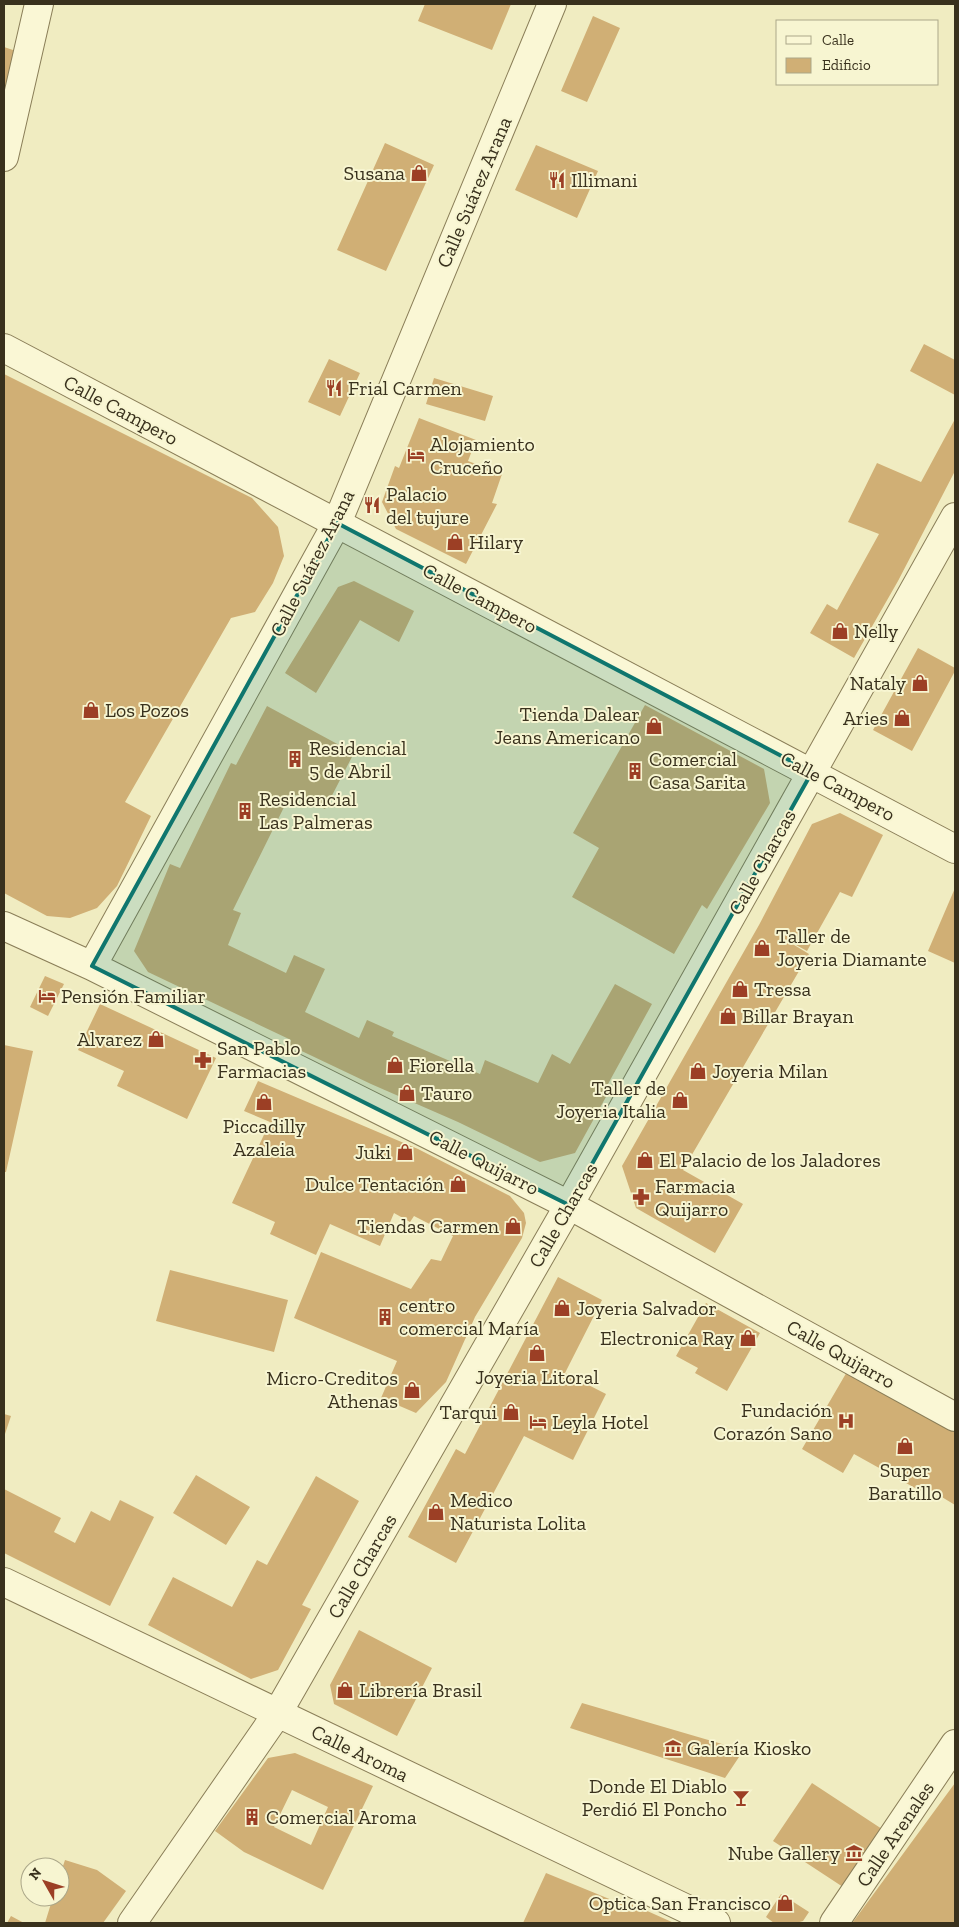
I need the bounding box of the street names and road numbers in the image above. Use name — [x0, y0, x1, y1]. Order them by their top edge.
street label: Calle Suárez Arana — [431, 113, 517, 271]
street label: Calle Campero — [60, 370, 182, 450]
street label: Calle Suárez Arana — [265, 485, 360, 641]
street label: Calle Campero — [419, 558, 541, 638]
street label: Calle Campero — [777, 746, 899, 826]
street label: Calle Charcas — [723, 805, 801, 919]
street label: Calle Quijarro — [425, 1124, 543, 1200]
street label: Calle Charcas — [523, 1158, 603, 1272]
street label: Calle Quijarro — [783, 1314, 899, 1394]
street label: Calle Charcas — [322, 1509, 402, 1623]
street label: Calle Aroma — [308, 1719, 413, 1787]
street label: Calle Arenales — [851, 1777, 939, 1891]

